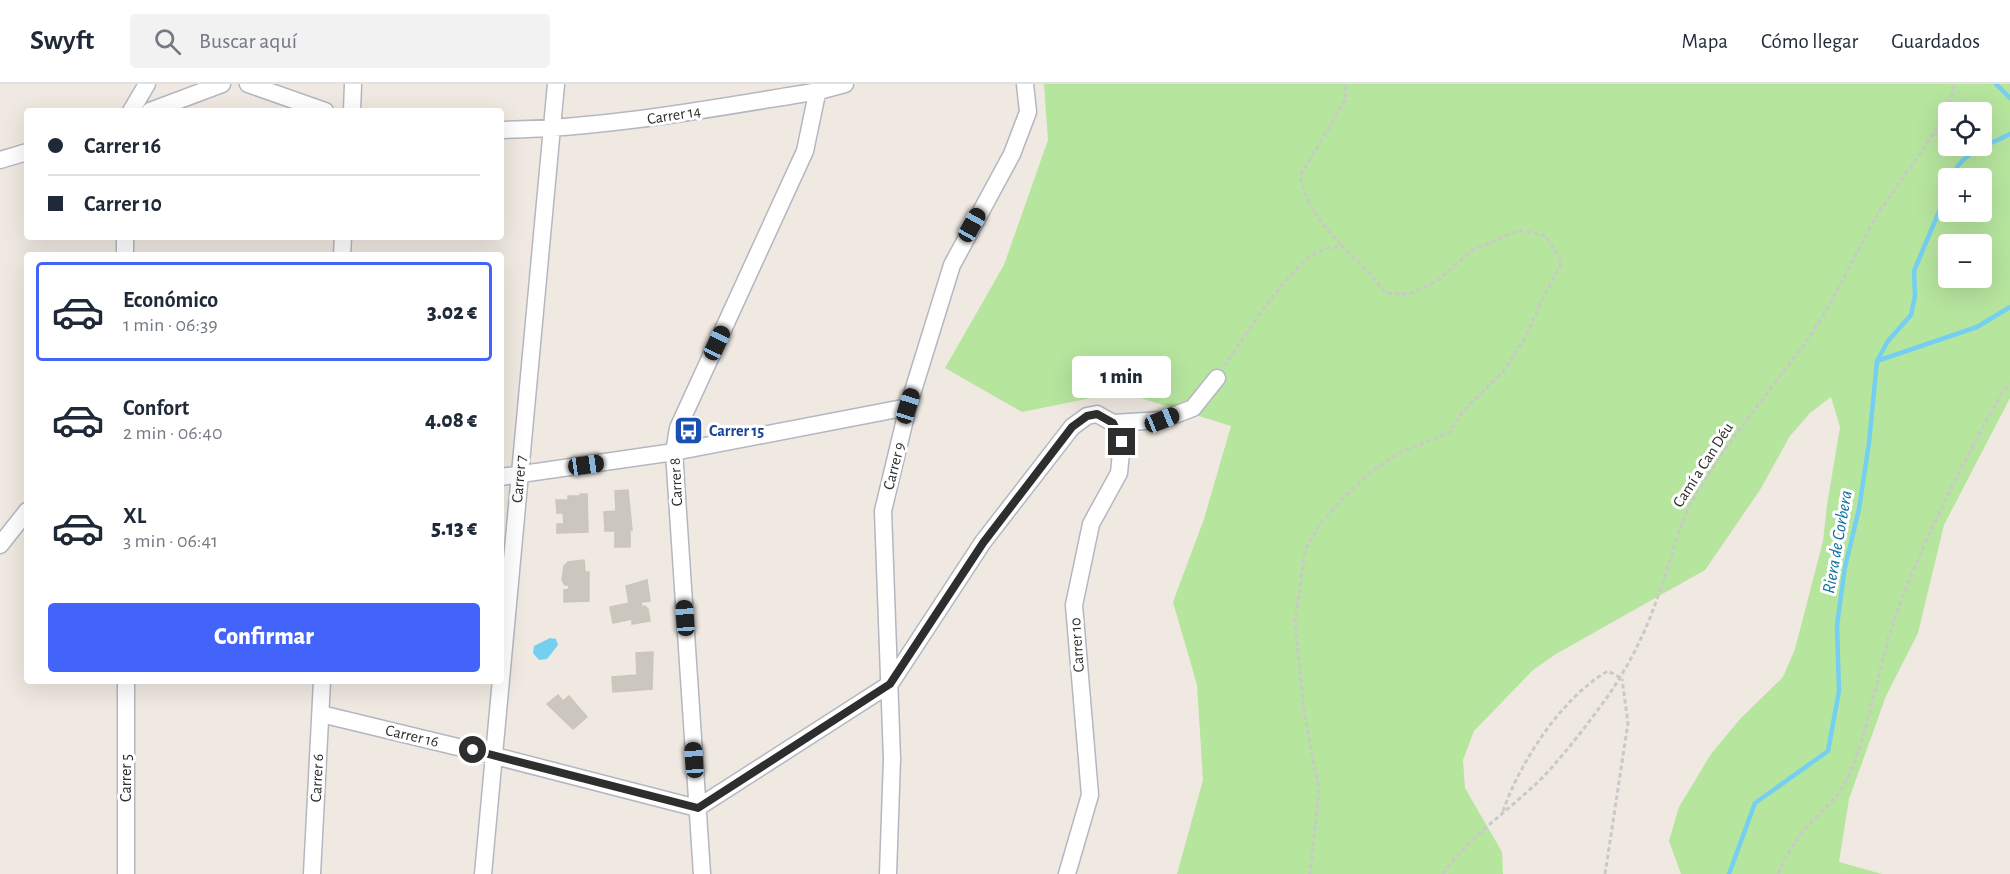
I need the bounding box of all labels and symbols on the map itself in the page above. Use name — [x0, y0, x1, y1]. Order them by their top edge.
street label: Carrer 14 — [646, 103, 702, 127]
car — [955, 205, 989, 245]
car — [701, 323, 733, 363]
callout: 1 min — [1072, 355, 1172, 397]
car — [894, 386, 922, 426]
car — [1142, 405, 1182, 435]
bus stop icon: Carrer 15 — [672, 415, 704, 447]
street label: Camí a Can Déu — [1670, 420, 1736, 510]
place label: Carrer 15 — [709, 423, 764, 439]
route end — [1108, 428, 1135, 455]
street label: Carrer 9 — [880, 440, 908, 492]
street label: Carrer 7 — [509, 454, 529, 503]
car — [567, 454, 605, 476]
street label: Carrer 8 — [667, 457, 685, 507]
water label: Riera de Corbera — [1820, 489, 1856, 595]
car — [675, 599, 695, 637]
street label: Carrer 10 — [1067, 617, 1087, 673]
street label: Carrer 16 — [384, 722, 440, 750]
route start — [459, 736, 486, 763]
car — [684, 741, 704, 779]
street label: Carrer 6 — [308, 753, 326, 803]
street label: Carrer 5 — [118, 754, 134, 802]

